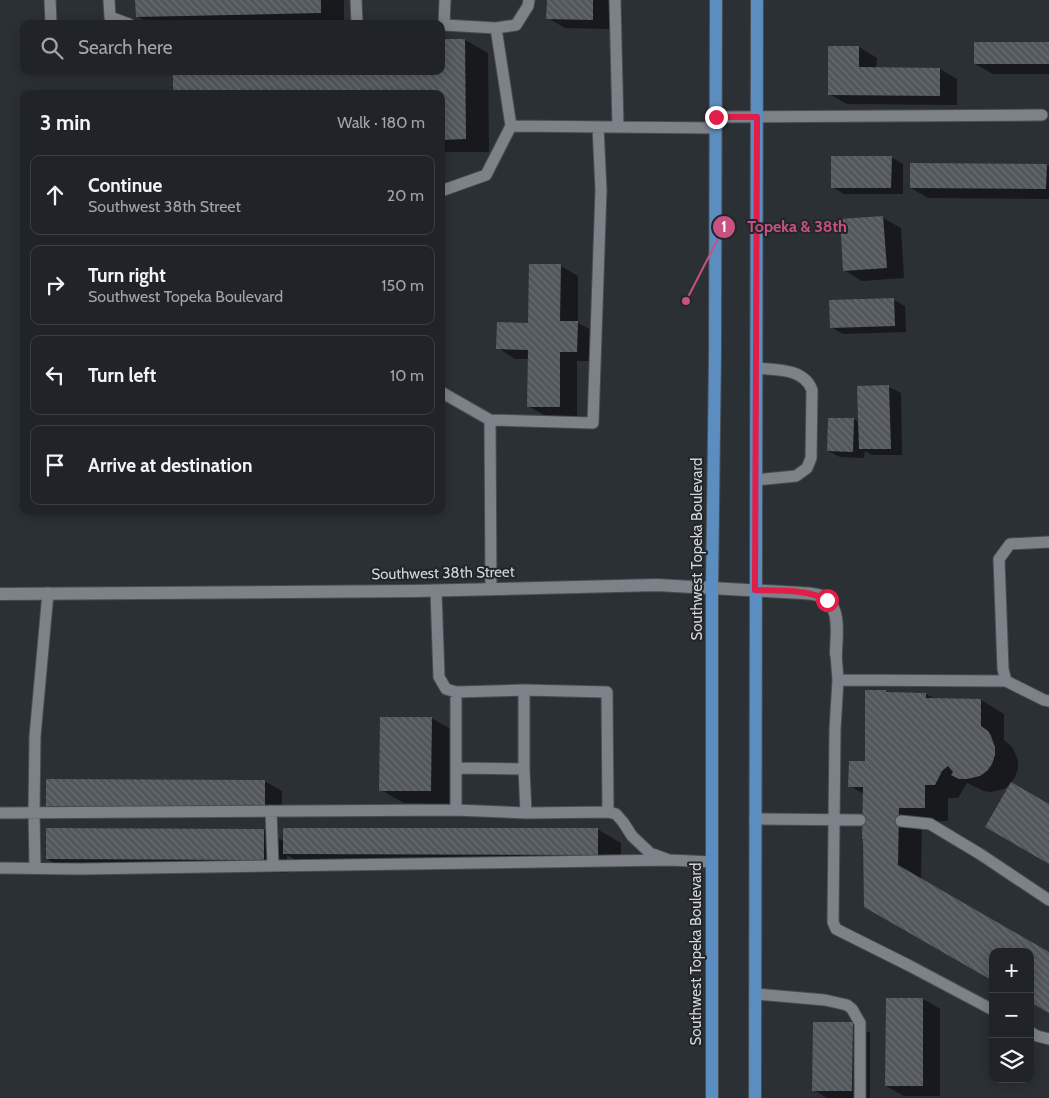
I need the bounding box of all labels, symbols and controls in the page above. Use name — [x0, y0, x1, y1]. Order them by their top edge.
search box — [20, 20, 445, 75]
icon: search — [38, 34, 66, 62]
text: Search here — [78, 36, 172, 59]
route end — [705, 106, 728, 129]
text: 3 min — [40, 110, 91, 135]
text: Walk · 180 m — [337, 113, 425, 132]
text: Continue — [88, 174, 162, 197]
icon: ahead — [41, 181, 69, 209]
text: 20 m — [387, 186, 424, 205]
text: Southwest 38th Street — [88, 197, 241, 216]
callout: Topeka & 38th — [712, 211, 857, 242]
text: Topeka & 38th — [747, 217, 847, 236]
text: 1 — [721, 218, 727, 236]
text: Turn right — [88, 264, 166, 287]
icon: right — [41, 271, 69, 299]
text: 150 m — [381, 276, 424, 295]
text: Southwest Topeka Boulevard — [88, 287, 283, 306]
icon: left — [41, 361, 69, 389]
text: Turn left — [88, 364, 156, 387]
text: 10 m — [390, 366, 424, 385]
icon: arrive — [41, 451, 69, 479]
text: Arrive at destination — [88, 454, 252, 477]
street label: Southwest Topeka Boulevard — [688, 458, 706, 640]
street label: Southwest 38th Street — [371, 563, 515, 583]
route start — [816, 589, 839, 612]
street label: Southwest Topeka Boulevard — [687, 863, 705, 1045]
map controls — [989, 948, 1034, 1083]
button: + — [989, 948, 1034, 993]
button: − — [989, 993, 1034, 1038]
button: layers — [989, 1038, 1034, 1083]

